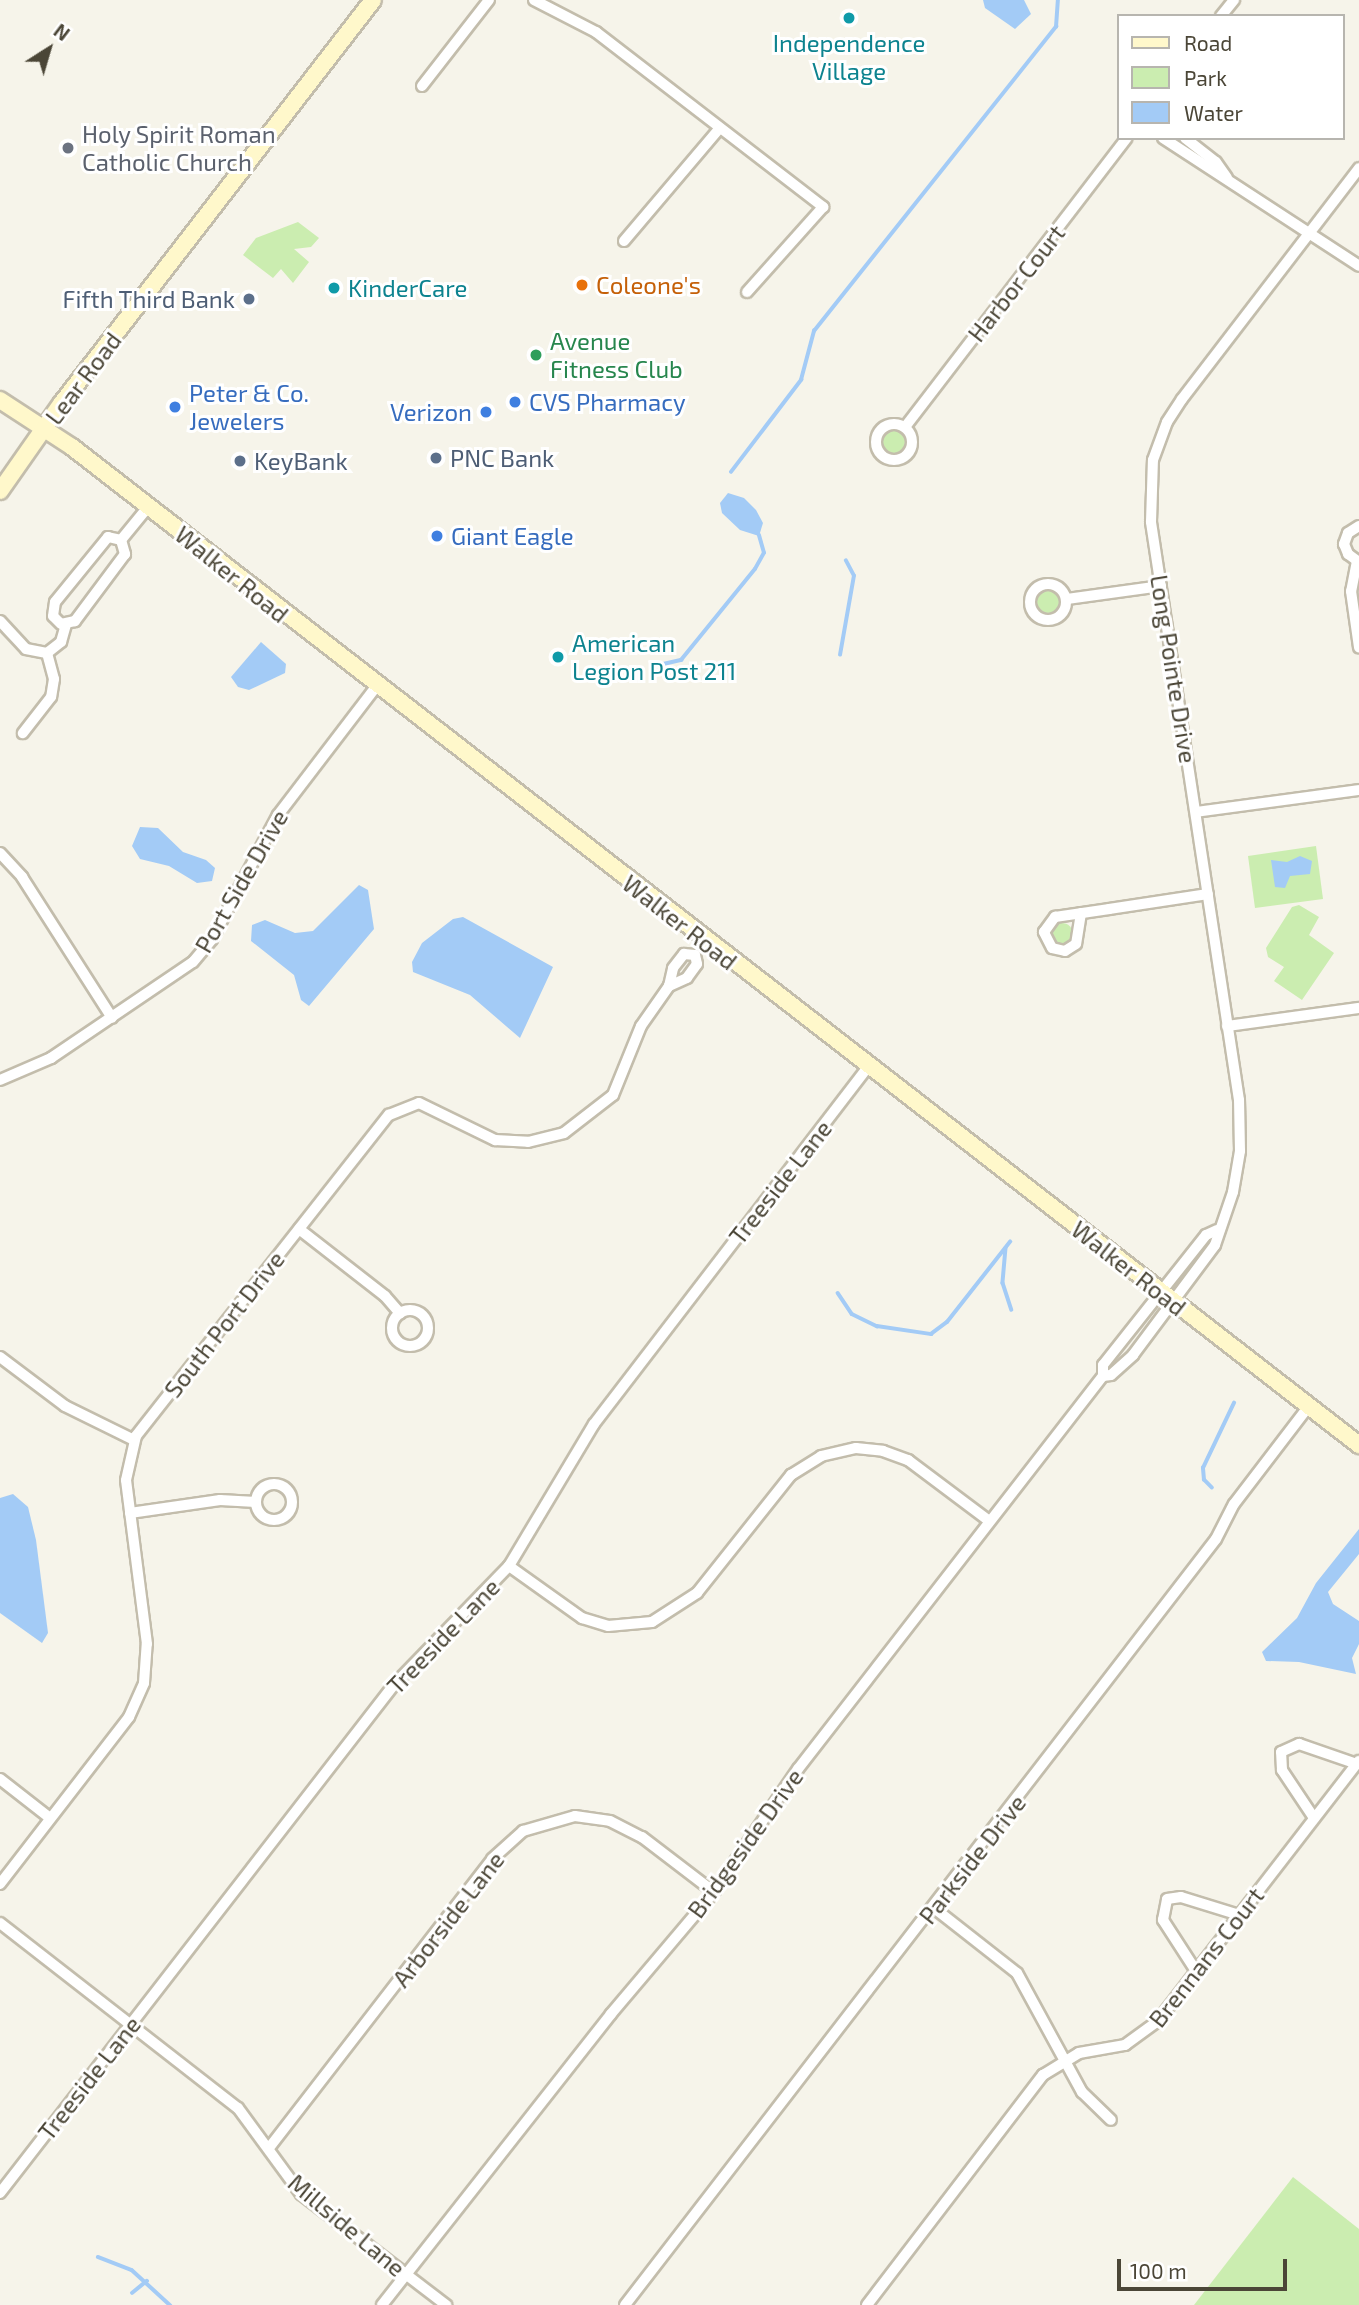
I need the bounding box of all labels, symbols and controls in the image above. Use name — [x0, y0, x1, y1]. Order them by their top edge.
marker: Independence Village — [841, 10, 857, 26]
north arrow — [14, 14, 84, 84]
legend — [1118, 14, 1345, 140]
text: N — [50, 19, 74, 45]
place label: Independence Village — [773, 29, 925, 85]
text: Road — [1184, 30, 1232, 55]
text: Park — [1184, 65, 1227, 90]
text: Water — [1184, 100, 1243, 125]
place label: Holy Spirit Roman Catholic Church — [82, 120, 276, 176]
marker: Holy Spirit Roman Catholic Church — [60, 140, 76, 156]
street label: Harbor Court — [961, 219, 1071, 347]
place label: Coleone's — [596, 271, 701, 299]
place label: KinderCare — [348, 274, 467, 302]
marker: Coleone's — [574, 277, 590, 293]
marker: KinderCare — [326, 280, 342, 296]
place label: Fifth Third Bank — [62, 285, 235, 313]
marker: Fifth Third Bank — [241, 291, 257, 307]
street label: Lear Road — [39, 326, 127, 430]
place label: Avenue Fitness Club — [550, 327, 683, 383]
marker: Avenue Fitness Club — [528, 347, 544, 363]
place label: Peter & Co. Jewelers — [189, 379, 310, 435]
place label: CVS Pharmacy — [529, 388, 686, 416]
marker: CVS Pharmacy — [507, 394, 523, 410]
place label: Verizon — [390, 398, 472, 426]
marker: Peter & Co. Jewelers — [167, 399, 183, 415]
marker: Verizon — [478, 404, 494, 420]
place label: PNC Bank — [450, 444, 554, 472]
place label: KeyBank — [254, 447, 348, 475]
marker: PNC Bank — [428, 450, 444, 466]
marker: KeyBank — [232, 453, 248, 469]
street label: Walker Road — [169, 519, 295, 629]
place label: Giant Eagle — [451, 522, 574, 550]
marker: Giant Eagle — [429, 528, 445, 544]
street label: Long Pointe Drive — [1145, 573, 1203, 765]
place label: American Legion Post 211 — [572, 629, 736, 685]
marker: American Legion Post 211 — [550, 649, 566, 665]
street label: Port Side Drive — [188, 804, 294, 958]
street label: Walker Road — [617, 868, 743, 976]
street label: Treeside Lane — [723, 1114, 837, 1250]
street label: Walker Road — [1066, 1214, 1192, 1322]
street label: South Port Drive — [158, 1245, 290, 1403]
street label: Treeside Lane — [381, 1572, 505, 1700]
street label: Bridgeside Drive — [681, 1763, 809, 1923]
street label: Parkside Drive — [913, 1789, 1031, 1929]
street label: Arborside Lane — [386, 1846, 510, 1992]
street label: Brennans Court — [1143, 1881, 1269, 2033]
street label: Treeside Lane — [32, 2010, 146, 2146]
street label: Millside Lane — [283, 2168, 411, 2282]
scale bar — [1121, 2246, 1291, 2290]
text: 100 m — [1130, 2258, 1187, 2283]

